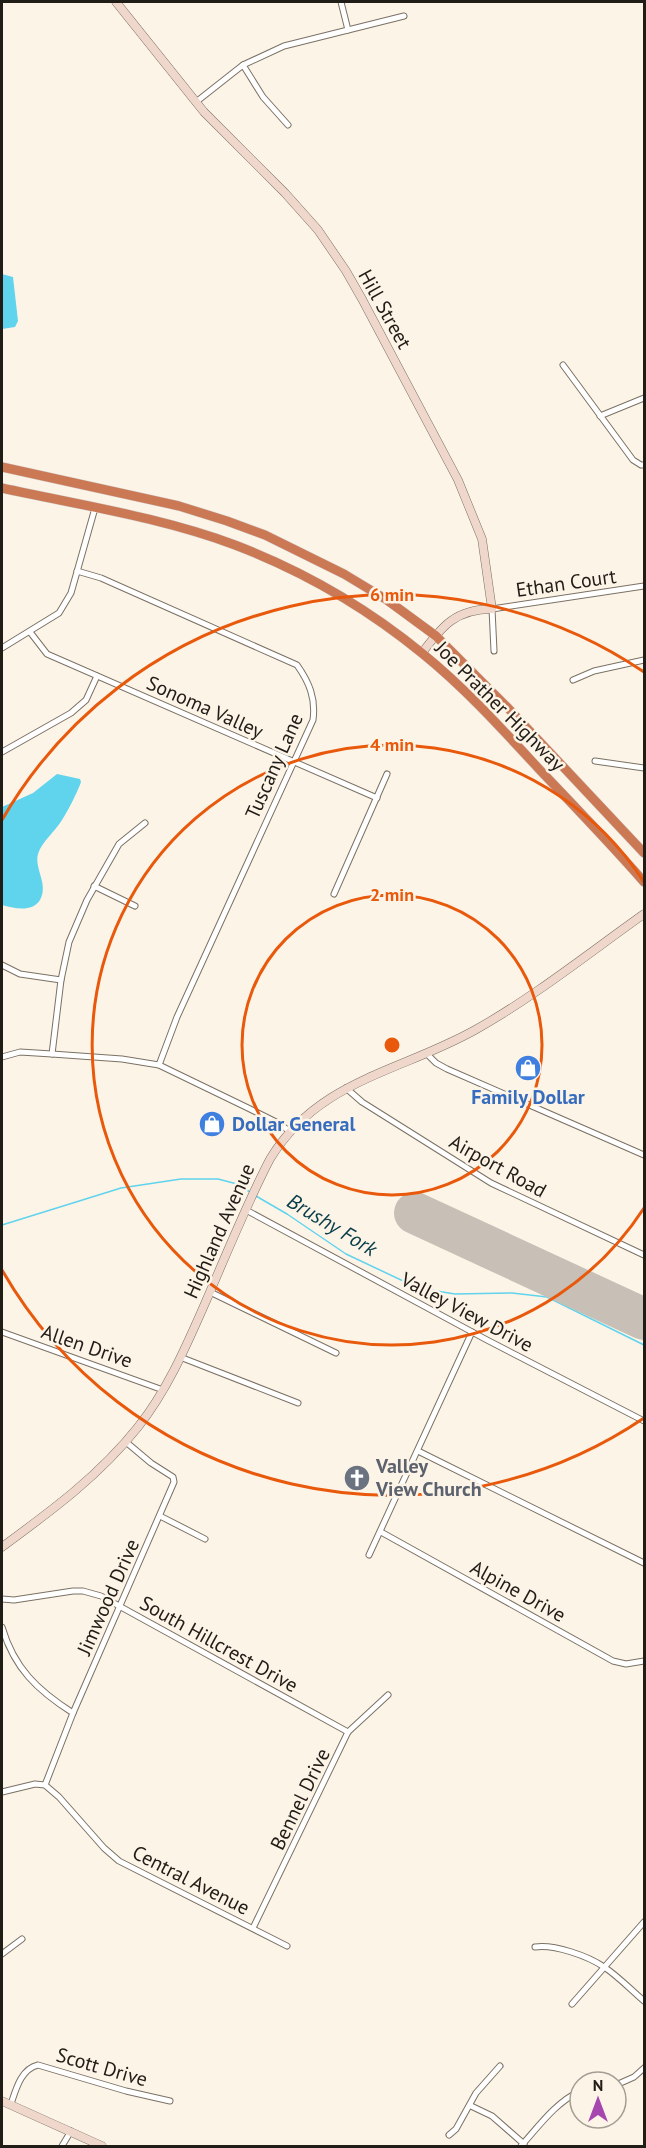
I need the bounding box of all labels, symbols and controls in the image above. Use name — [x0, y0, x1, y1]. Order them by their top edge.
street label: Hill Street — [353, 265, 418, 353]
street label: Ethan Court — [514, 563, 618, 603]
text: 6 min — [370, 583, 414, 606]
street label: Joe Prather Highway — [429, 635, 571, 777]
street label: Sonoma Valley — [143, 670, 268, 745]
street label: Tuscany Lane — [239, 709, 309, 823]
text: 4 min — [370, 733, 414, 756]
text: 2 min — [370, 883, 414, 906]
centre of rings — [382, 1035, 402, 1055]
shop icon: Family Dollar — [513, 1053, 543, 1083]
place label: Family Dollar — [471, 1084, 585, 1110]
shop icon: Dollar General — [197, 1109, 227, 1139]
place label: Dollar General — [232, 1111, 356, 1137]
street label: Airport Road — [445, 1129, 551, 1203]
street label: Highland Avenue — [178, 1159, 260, 1303]
water label: Brushy Fork — [282, 1187, 383, 1263]
street label: Valley View Drive — [396, 1266, 538, 1358]
street label: Allen Drive — [38, 1318, 136, 1374]
place label: Valley View Church — [375, 1453, 482, 1502]
church icon: Valley View Church — [342, 1463, 372, 1493]
street label: Jimwood Drive — [70, 1535, 145, 1660]
street label: Alpine Drive — [466, 1554, 570, 1628]
street label: South Hillcrest Drive — [135, 1590, 303, 1698]
street label: Bennel Drive — [264, 1744, 336, 1854]
street label: Central Avenue — [128, 1839, 254, 1921]
street label: Scott Drive — [53, 2042, 151, 2092]
north arrow — [568, 2070, 628, 2130]
text: N — [593, 2075, 603, 2095]

